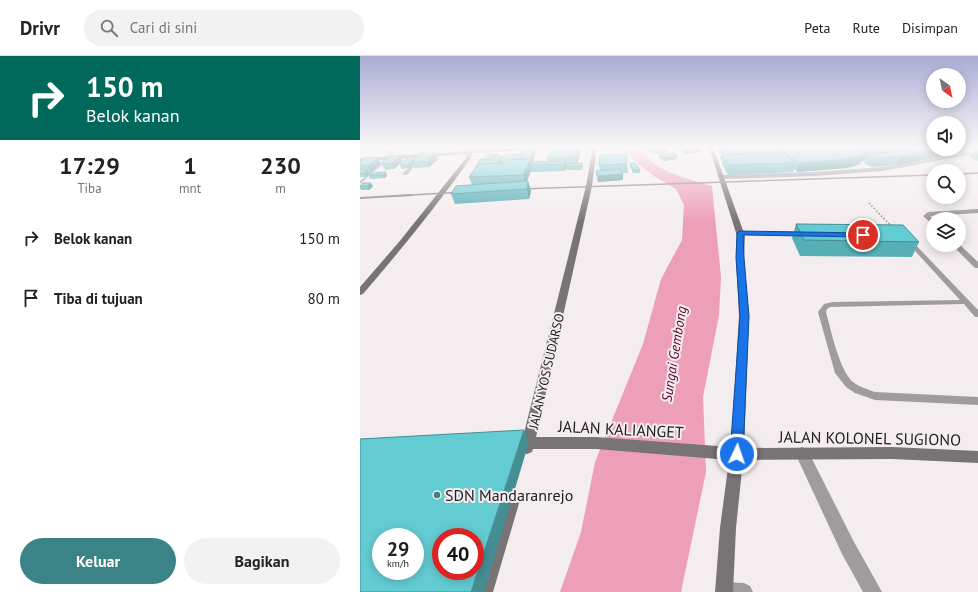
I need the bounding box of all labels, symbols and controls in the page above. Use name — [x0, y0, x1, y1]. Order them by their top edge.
search box — [84, 10, 364, 46]
text: Drivr — [20, 16, 60, 40]
icon: search — [98, 17, 120, 39]
text: Cari di sini — [130, 18, 197, 37]
text: Peta — [804, 19, 830, 37]
text: Rute — [852, 19, 880, 37]
text: Disimpan — [902, 19, 958, 37]
text: 150 m — [86, 68, 163, 105]
north arrow — [926, 68, 966, 108]
map controls — [926, 68, 966, 252]
icon: right — [20, 72, 72, 124]
text: Belok kanan — [86, 104, 180, 127]
button: sound — [926, 116, 966, 156]
text: 17:29 — [59, 150, 120, 181]
text: 1 — [183, 150, 197, 181]
text: 230 — [260, 150, 301, 181]
button: search — [926, 164, 966, 204]
text: Tiba — [77, 180, 102, 197]
text: mnt — [179, 180, 201, 197]
text: m — [275, 180, 286, 197]
button: layers — [926, 212, 966, 252]
pin — [846, 218, 880, 252]
icon: arrive — [852, 224, 874, 246]
icon: right — [20, 227, 42, 249]
text: Belok kanan — [54, 229, 132, 248]
text: 150 m — [299, 229, 340, 248]
icon: arrive — [20, 287, 42, 309]
text: Tiba di tujuan — [54, 289, 143, 308]
text: 80 m — [307, 289, 340, 308]
water label: Sungai Gembong — [658, 305, 690, 403]
street label: JALAN YOS SUDARSO — [525, 311, 568, 432]
street label: JALAN KALIANGET — [557, 416, 684, 442]
street label: JALAN KOLONEL SUGIONO — [778, 426, 961, 450]
position arrow — [716, 433, 758, 475]
place label: SDN Mandaranrejo — [445, 485, 573, 505]
marker: SDN Mandaranrejo — [432, 490, 442, 500]
speed limit sign: 40 — [432, 528, 484, 580]
text: 29 — [387, 536, 409, 562]
button: Keluar — [20, 538, 176, 584]
button: Bagikan — [184, 538, 340, 584]
text: km/h — [387, 557, 409, 570]

